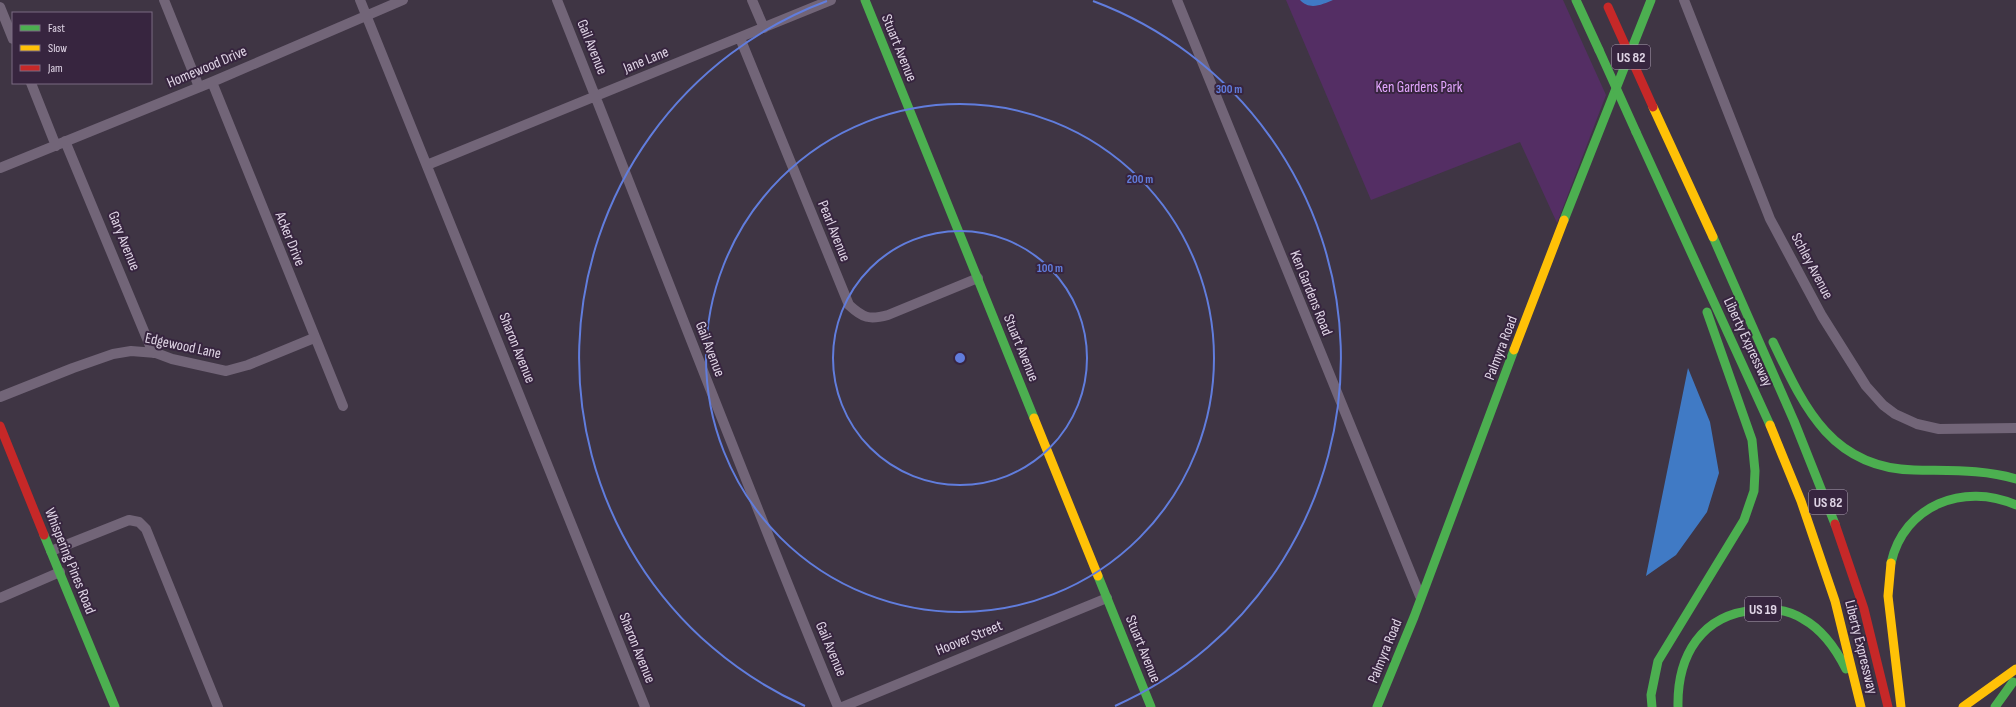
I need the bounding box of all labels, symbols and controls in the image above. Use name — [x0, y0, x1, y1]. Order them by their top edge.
street label: Stuart Avenue — [877, 11, 921, 85]
legend — [12, 12, 152, 84]
street label: Gail Avenue — [572, 17, 612, 77]
text: Fast — [48, 21, 65, 36]
text: Slow — [48, 41, 67, 56]
street label: Homewood Drive — [164, 42, 250, 92]
street label: Jane Lane — [620, 42, 672, 78]
road number: US 82 — [1612, 45, 1650, 69]
text: Jam — [47, 61, 63, 76]
park label: Ken Gardens Park — [1375, 78, 1463, 97]
text: 300 m — [1216, 82, 1242, 97]
text: 200 m — [1127, 172, 1153, 187]
street label: Pearl Avenue — [813, 198, 855, 264]
street label: Gary Avenue — [103, 208, 145, 274]
street label: Acker Drive — [270, 208, 309, 269]
street label: Schley Avenue — [1787, 230, 1837, 302]
street label: Ken Gardens Road — [1285, 248, 1337, 338]
text: 100 m — [1037, 261, 1063, 276]
street label: Liberty Expressway — [1719, 294, 1777, 390]
street label: Sharon Avenue — [494, 310, 540, 386]
street label: Stuart Avenue — [999, 311, 1043, 385]
street label: Palmyra Road — [1480, 313, 1522, 383]
street label: Gail Avenue — [691, 319, 729, 379]
street label: Edgewood Lane — [143, 329, 223, 363]
centre of rings — [953, 351, 967, 365]
road number: US 82 — [1809, 490, 1847, 514]
street label: Whispering Pines Road — [40, 505, 100, 617]
road number: US 19 — [1745, 597, 1781, 621]
street label: Liberty Expressway — [1840, 598, 1882, 696]
street label: Sharon Avenue — [614, 610, 660, 686]
street label: Stuart Avenue — [1121, 612, 1165, 686]
street label: Hoover Street — [933, 616, 1005, 660]
street label: Palmyra Road — [1364, 616, 1406, 686]
street label: Gail Avenue — [811, 619, 851, 679]

